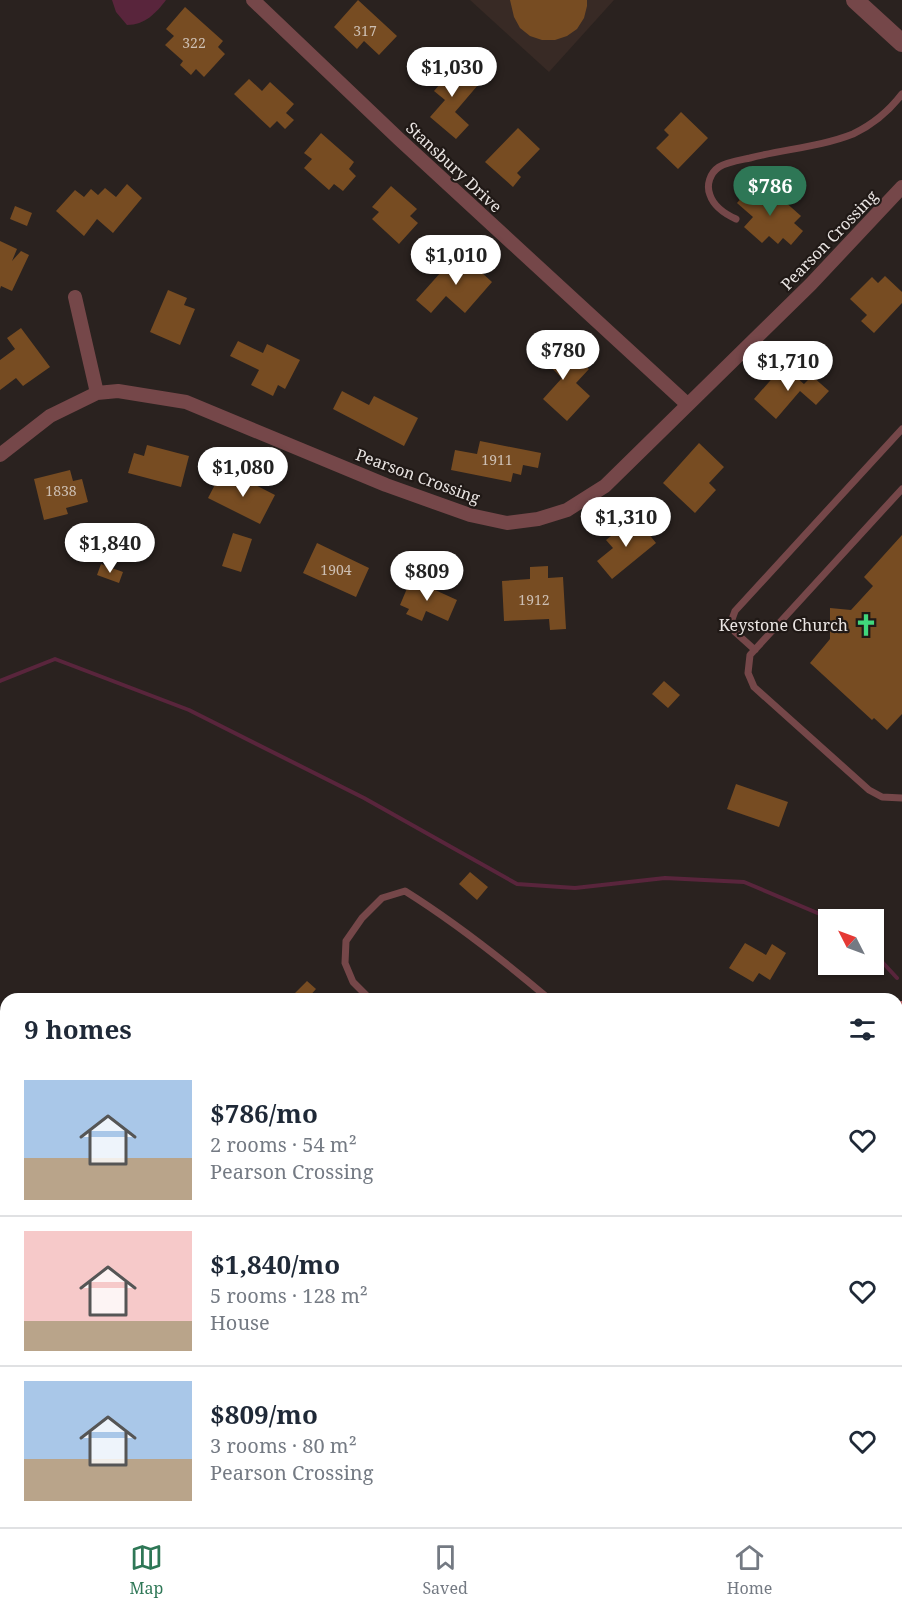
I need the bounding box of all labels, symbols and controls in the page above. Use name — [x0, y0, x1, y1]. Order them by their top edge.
house number: 317 — [353, 21, 377, 40]
house number: 322 — [182, 33, 206, 52]
pin: $1,030 — [403, 47, 501, 98]
text: $1,030 — [421, 53, 483, 80]
street label: Stansbury Drive — [401, 117, 507, 217]
pin: $786 — [734, 166, 806, 217]
text: $786 — [747, 172, 793, 199]
street label: Pearson Crossing — [776, 185, 883, 295]
pin: $1,010 — [407, 235, 505, 286]
text: $1,010 — [425, 241, 487, 268]
pin: $780 — [527, 330, 599, 381]
text: $780 — [540, 336, 586, 363]
pin: $1,710 — [739, 341, 837, 392]
text: $1,710 — [757, 347, 819, 374]
street label: Pearson Crossing — [353, 443, 484, 509]
pin: $1,080 — [194, 447, 292, 498]
house number: 1911 — [481, 450, 513, 469]
text: $1,080 — [212, 453, 274, 480]
house number: 1838 — [45, 481, 77, 500]
pin: $1,310 — [577, 497, 675, 548]
text: $1,310 — [595, 503, 657, 530]
pin: $1,840 — [61, 523, 159, 574]
text: $1,840 — [79, 529, 141, 556]
pin: $809 — [391, 551, 463, 602]
text: $809 — [404, 557, 450, 584]
house number: 1904 — [320, 560, 352, 579]
house number: 1912 — [518, 590, 550, 609]
church icon: Keystone Church — [853, 612, 879, 638]
place label: Keystone Church — [719, 614, 848, 636]
north arrow — [818, 909, 884, 975]
map controls — [818, 909, 884, 975]
text: 9 homes — [24, 1011, 132, 1047]
icon: filters — [846, 1013, 879, 1046]
text: $786/mo — [210, 1095, 318, 1131]
icon: home — [72, 1104, 144, 1176]
icon: heart — [846, 1124, 879, 1157]
text: 2 rooms · 54 m² — [210, 1131, 357, 1158]
text: Pearson Crossing — [210, 1158, 373, 1185]
text: $1,840/mo — [210, 1246, 340, 1282]
icon: home — [72, 1255, 144, 1327]
icon: heart — [846, 1275, 879, 1308]
text: 5 rooms · 128 m² — [210, 1282, 368, 1309]
text: House — [210, 1309, 270, 1336]
text: $809/mo — [210, 1396, 318, 1432]
icon: home — [72, 1405, 144, 1477]
icon: heart — [846, 1425, 879, 1458]
text: 3 rooms · 80 m² — [210, 1432, 357, 1459]
text: Pearson Crossing — [210, 1459, 373, 1486]
tab: Map — [130, 1541, 163, 1599]
tab: Saved — [422, 1541, 468, 1599]
tab: Home — [727, 1541, 772, 1599]

